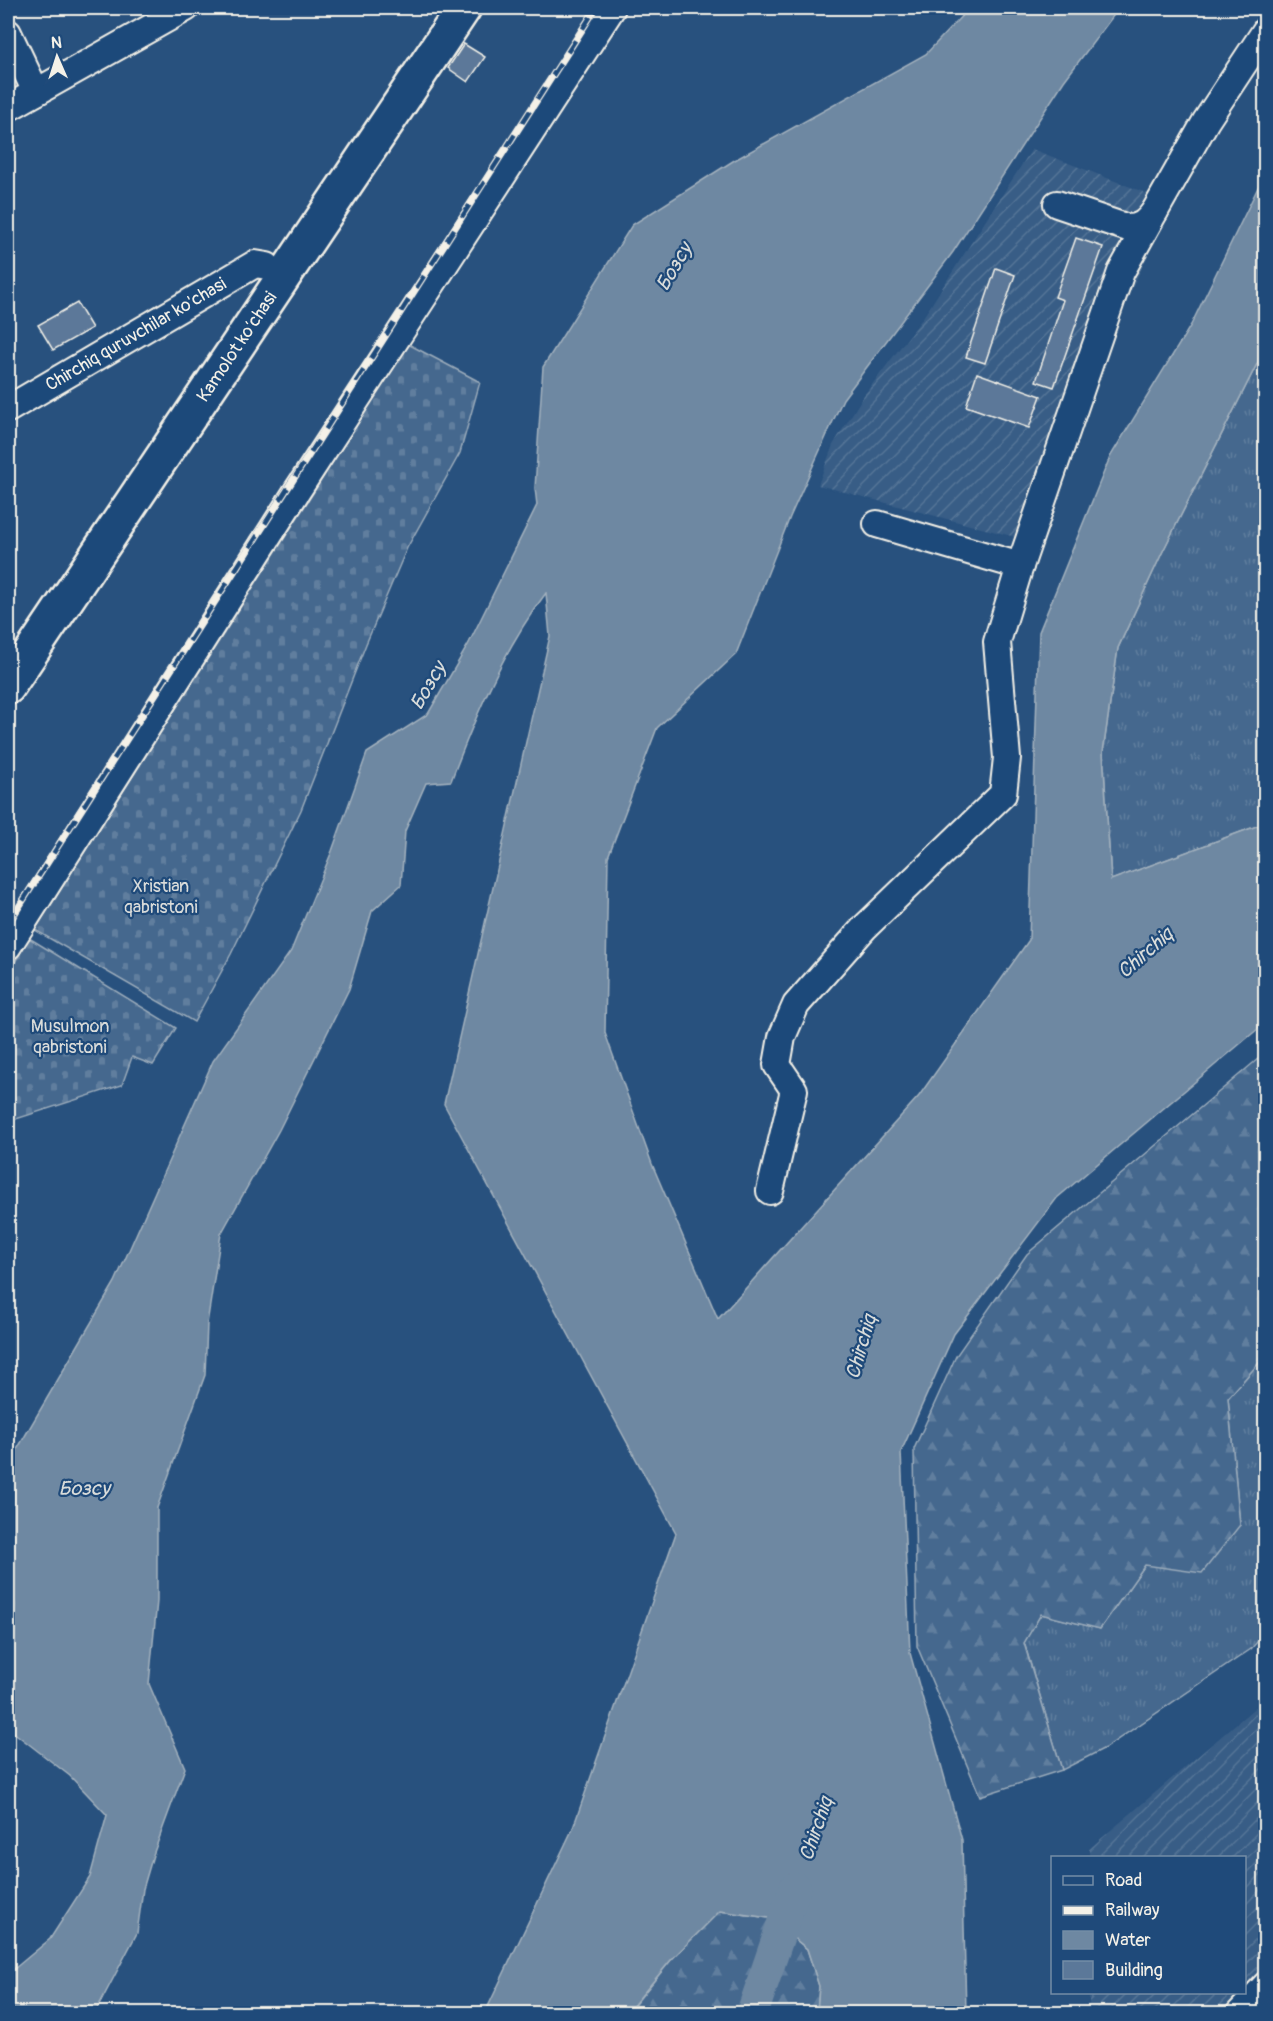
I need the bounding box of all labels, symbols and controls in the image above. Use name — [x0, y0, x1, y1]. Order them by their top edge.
north arrow — [27, 27, 87, 87]
text: N — [50, 33, 62, 53]
water label: Бозсу — [650, 237, 699, 295]
street label: Chirchiq quruvchilar ko'chasi — [41, 272, 230, 396]
street label: Kamolot ko‘chasi — [191, 287, 282, 406]
water label: Бозсу — [404, 656, 453, 714]
park label: Xristian qabristoni — [124, 875, 198, 919]
water label: Chirchiq — [1112, 920, 1180, 984]
park label: Musulmon qabristoni — [31, 1015, 109, 1059]
water label: Chirchiq — [840, 1310, 883, 1382]
water label: Бозсу — [58, 1476, 112, 1501]
water label: Chirchiq — [794, 1792, 839, 1864]
legend — [1051, 1856, 1246, 1994]
text: Road — [1105, 1869, 1142, 1892]
text: Railway — [1105, 1899, 1160, 1922]
text: Water — [1105, 1929, 1151, 1952]
text: Building — [1105, 1959, 1163, 1982]

